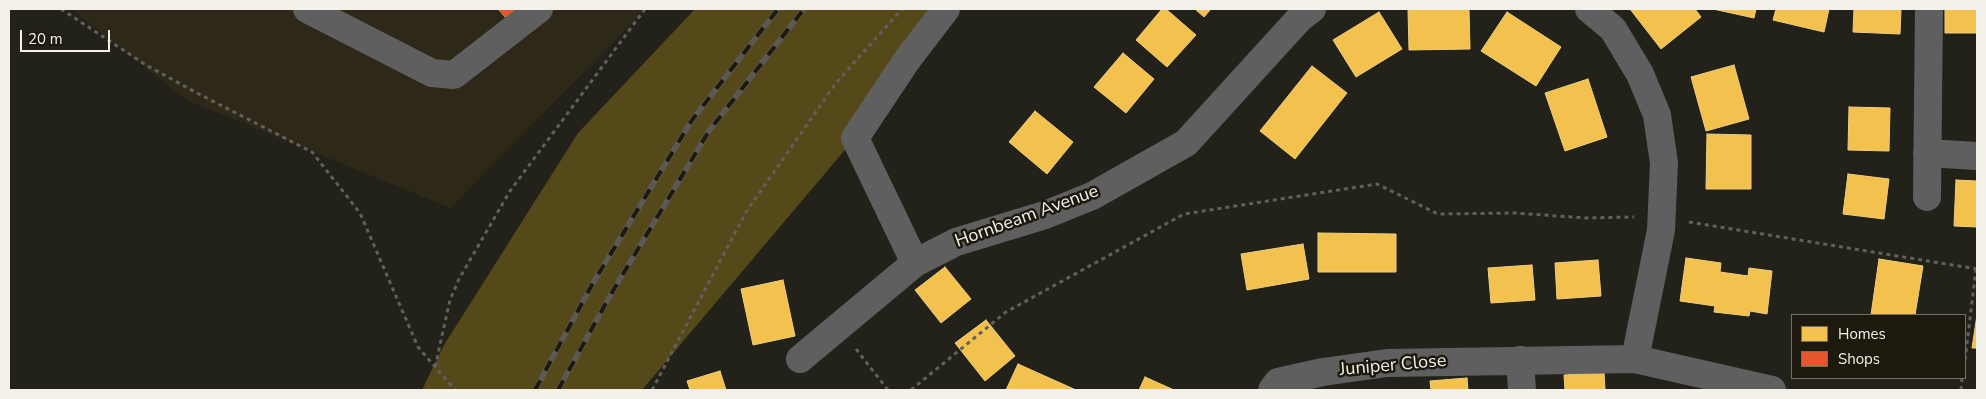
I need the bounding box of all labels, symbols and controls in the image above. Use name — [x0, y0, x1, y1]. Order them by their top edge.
scale bar — [22, 20, 112, 52]
text: 20 m — [28, 29, 63, 49]
street label: Hornbeam Avenue — [952, 181, 1102, 253]
legend — [1791, 314, 1966, 379]
text: Homes — [1838, 324, 1886, 344]
text: Shops — [1838, 349, 1880, 369]
street label: Juniper Close — [1339, 351, 1447, 381]

